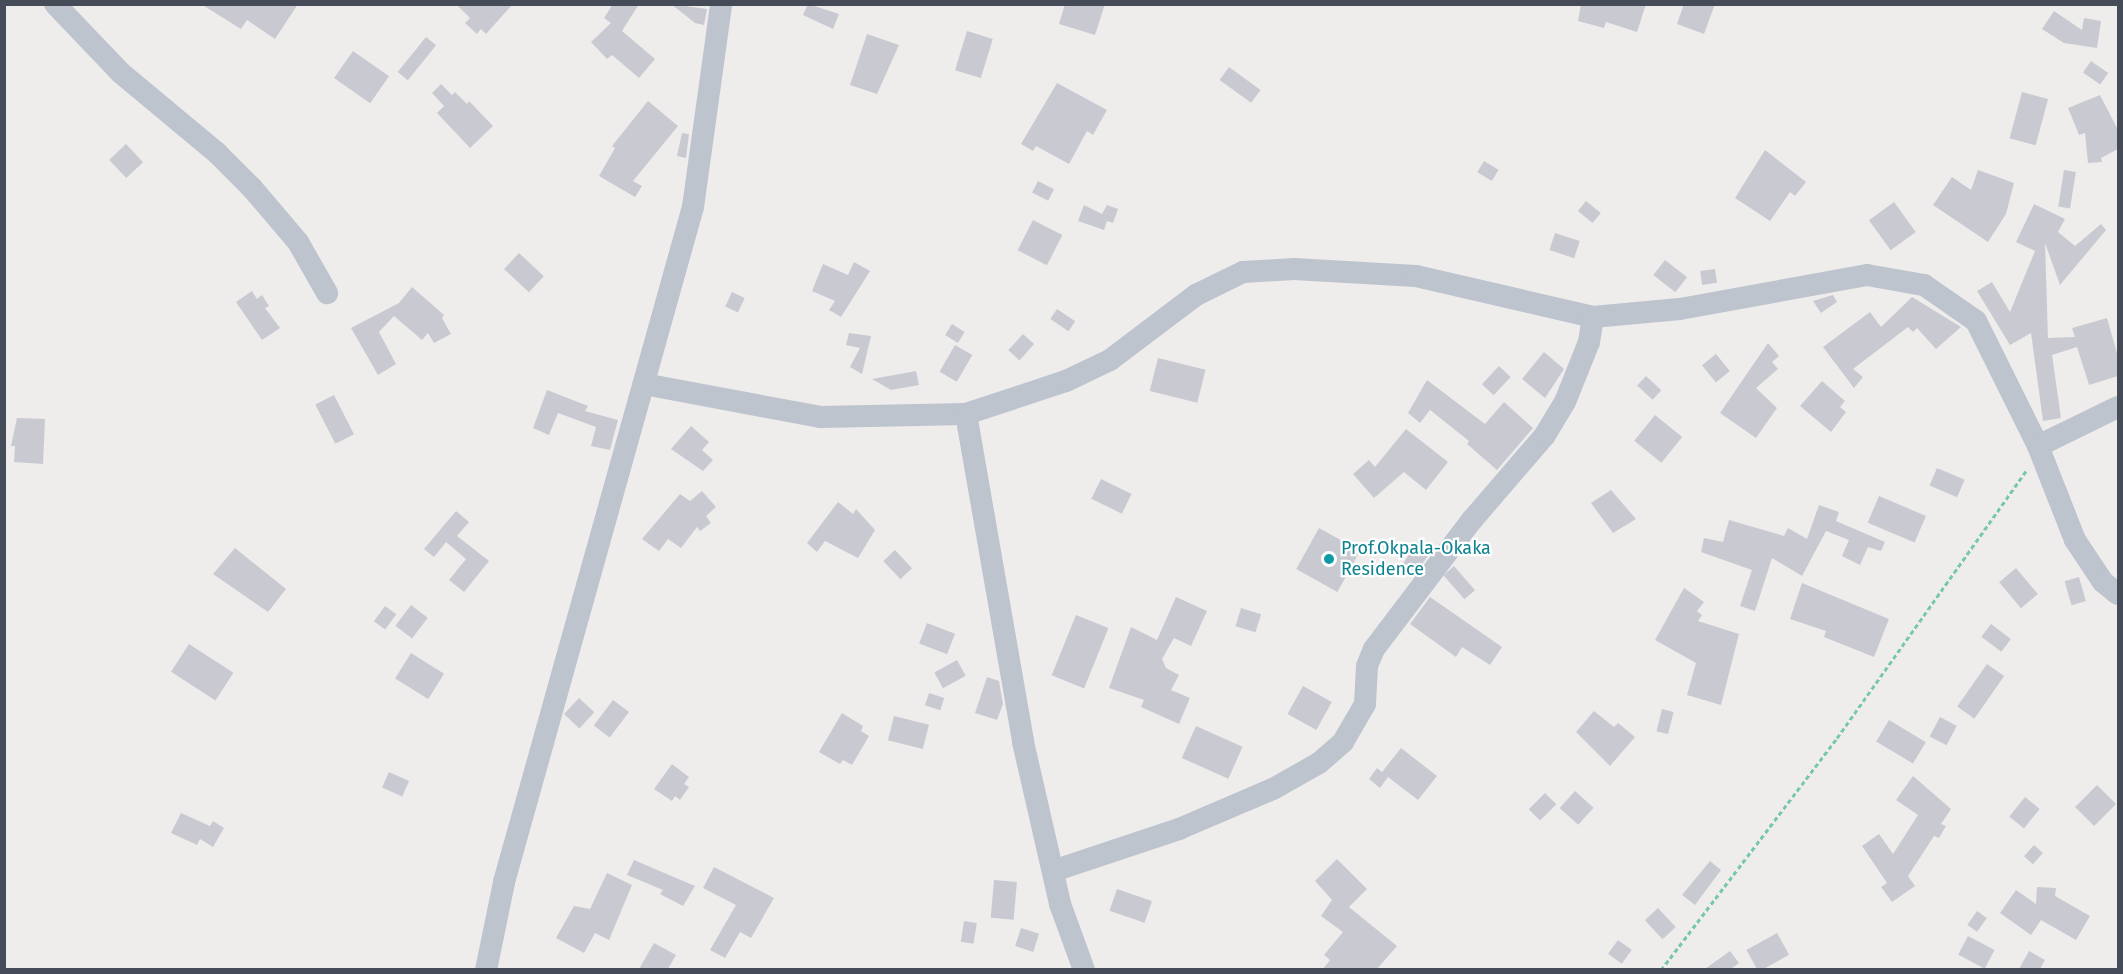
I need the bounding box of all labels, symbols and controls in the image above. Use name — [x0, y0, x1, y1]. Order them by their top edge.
place label: Prof.Okpala-Okaka Residence — [1341, 538, 1491, 580]
marker: Prof.Okpala-Okaka Residence — [1322, 552, 1336, 566]

